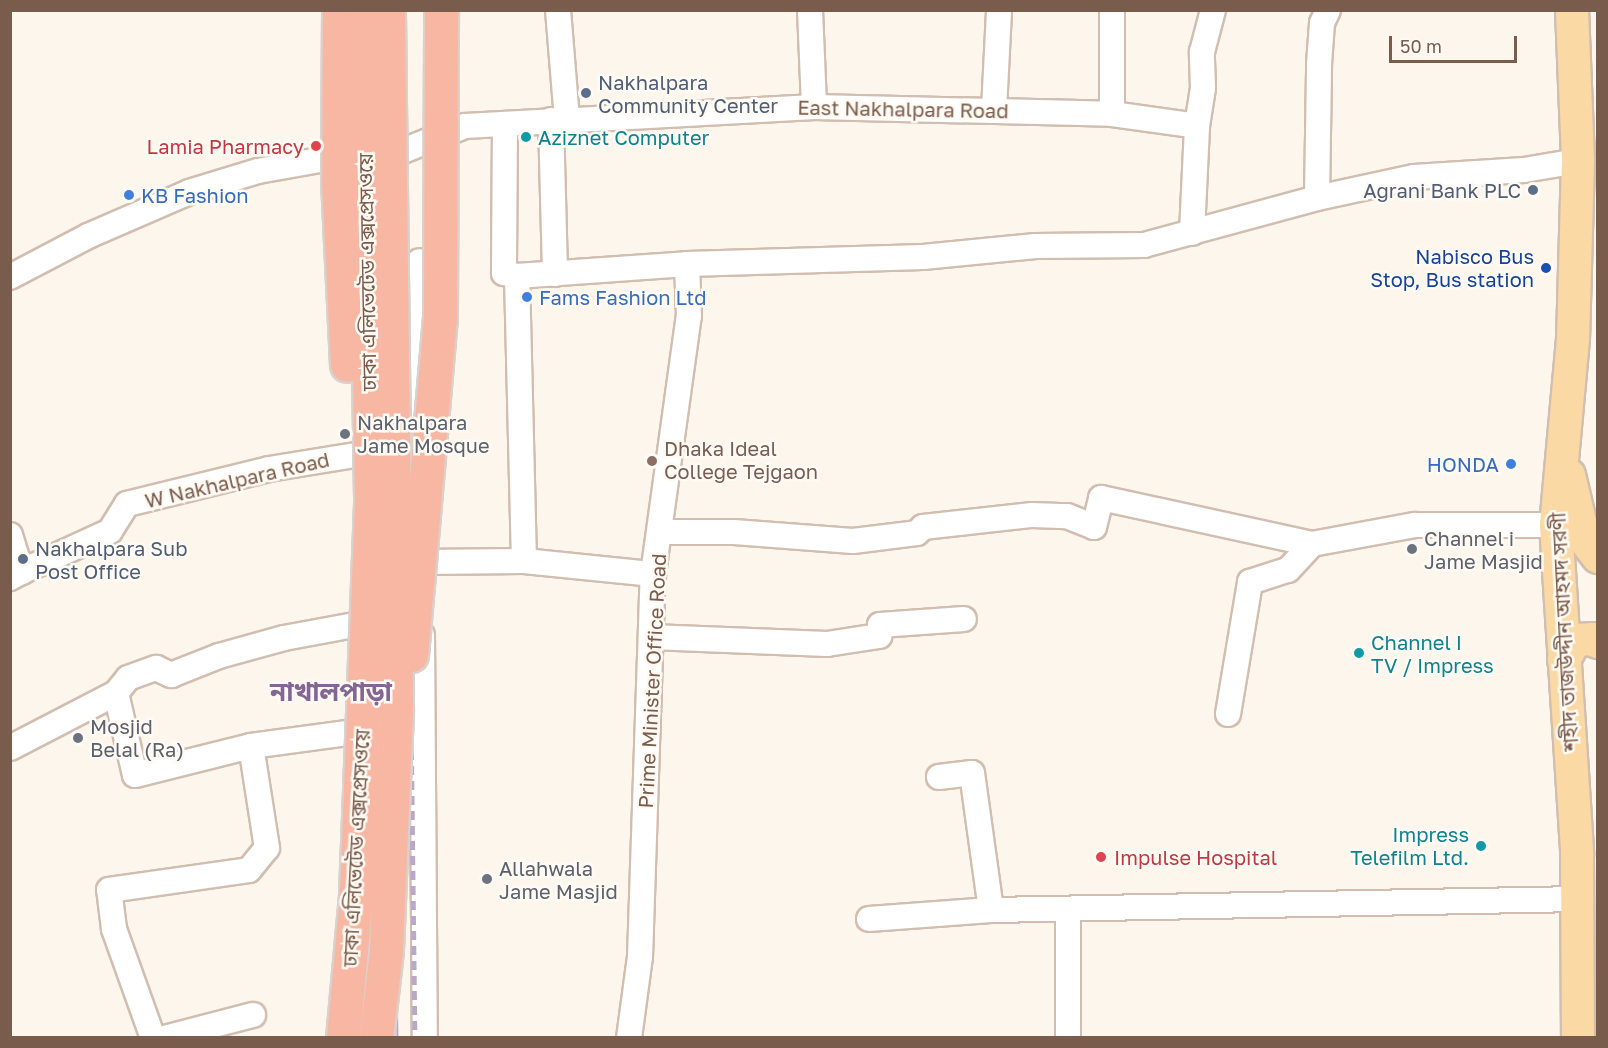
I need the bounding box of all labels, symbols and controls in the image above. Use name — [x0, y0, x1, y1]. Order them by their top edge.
scale bar — [1392, 24, 1520, 62]
text: 50 m — [1400, 35, 1442, 57]
place label: Nakhalpara Community Center — [598, 70, 778, 117]
marker: Nakhalpara Community Center — [579, 86, 593, 100]
street label: East Nakhalpara Road — [797, 95, 1009, 123]
place label: Aziznet Computer — [538, 125, 709, 149]
marker: Aziznet Computer — [519, 130, 533, 144]
place label: Lamia Pharmacy — [147, 134, 304, 158]
marker: Lamia Pharmacy — [309, 139, 323, 153]
street label: ঢাকা এলিভেটেড এক্সপ্রেসওয়ে — [353, 153, 381, 391]
place label: Agrani Bank PLC — [1363, 178, 1521, 202]
place label: KB Fashion — [141, 183, 249, 207]
marker: Agrani Bank PLC — [1526, 183, 1540, 197]
marker: KB Fashion — [122, 188, 136, 202]
place label: Nabisco Bus Stop, Bus station — [1370, 244, 1534, 291]
marker: Nabisco Bus Stop, Bus station — [1539, 261, 1553, 275]
place label: Fams Fashion Ltd — [539, 285, 707, 309]
marker: Fams Fashion Ltd — [520, 290, 534, 304]
place label: Nakhalpara Jame Mosque — [357, 410, 489, 457]
marker: Nakhalpara Jame Mosque — [338, 427, 352, 441]
place label: Dhaka Ideal College Tejgaon — [664, 437, 818, 484]
street label: W Nakhalpara Road — [142, 447, 332, 513]
place label: HONDA — [1427, 452, 1499, 476]
marker: Dhaka Ideal College Tejgaon — [645, 454, 659, 468]
marker: HONDA — [1504, 457, 1518, 471]
street label: শহীদ তাজউদ্দীন আহমদ সরণী — [1546, 512, 1582, 752]
place label: Channel i Jame Masjid — [1424, 526, 1543, 573]
place label: Nakhalpara Sub Post Office — [35, 536, 187, 583]
marker: Channel i Jame Masjid — [1405, 542, 1419, 556]
marker: Nakhalpara Sub Post Office — [16, 552, 30, 566]
street label: Prime Minister Office Road — [633, 553, 671, 809]
place label: Channel I TV / Impress — [1371, 630, 1494, 677]
marker: Channel I TV / Impress — [1352, 646, 1366, 660]
district label: নাখালপাড়া — [270, 676, 392, 708]
place label: Mosjid Belal (Ra) — [90, 714, 184, 761]
street label: ঢাকা এলিভেটেড এক্সপ্রেসওয়ে — [338, 729, 374, 967]
marker: Mosjid Belal (Ra) — [71, 731, 85, 745]
place label: Impress Telefilm Ltd. — [1350, 822, 1469, 869]
marker: Impress Telefilm Ltd. — [1474, 839, 1488, 853]
place label: Impulse Hospital — [1114, 845, 1277, 869]
marker: Impulse Hospital — [1092, 848, 1110, 866]
place label: Allahwala Jame Masjid — [499, 856, 618, 903]
marker: Allahwala Jame Masjid — [480, 872, 494, 886]

